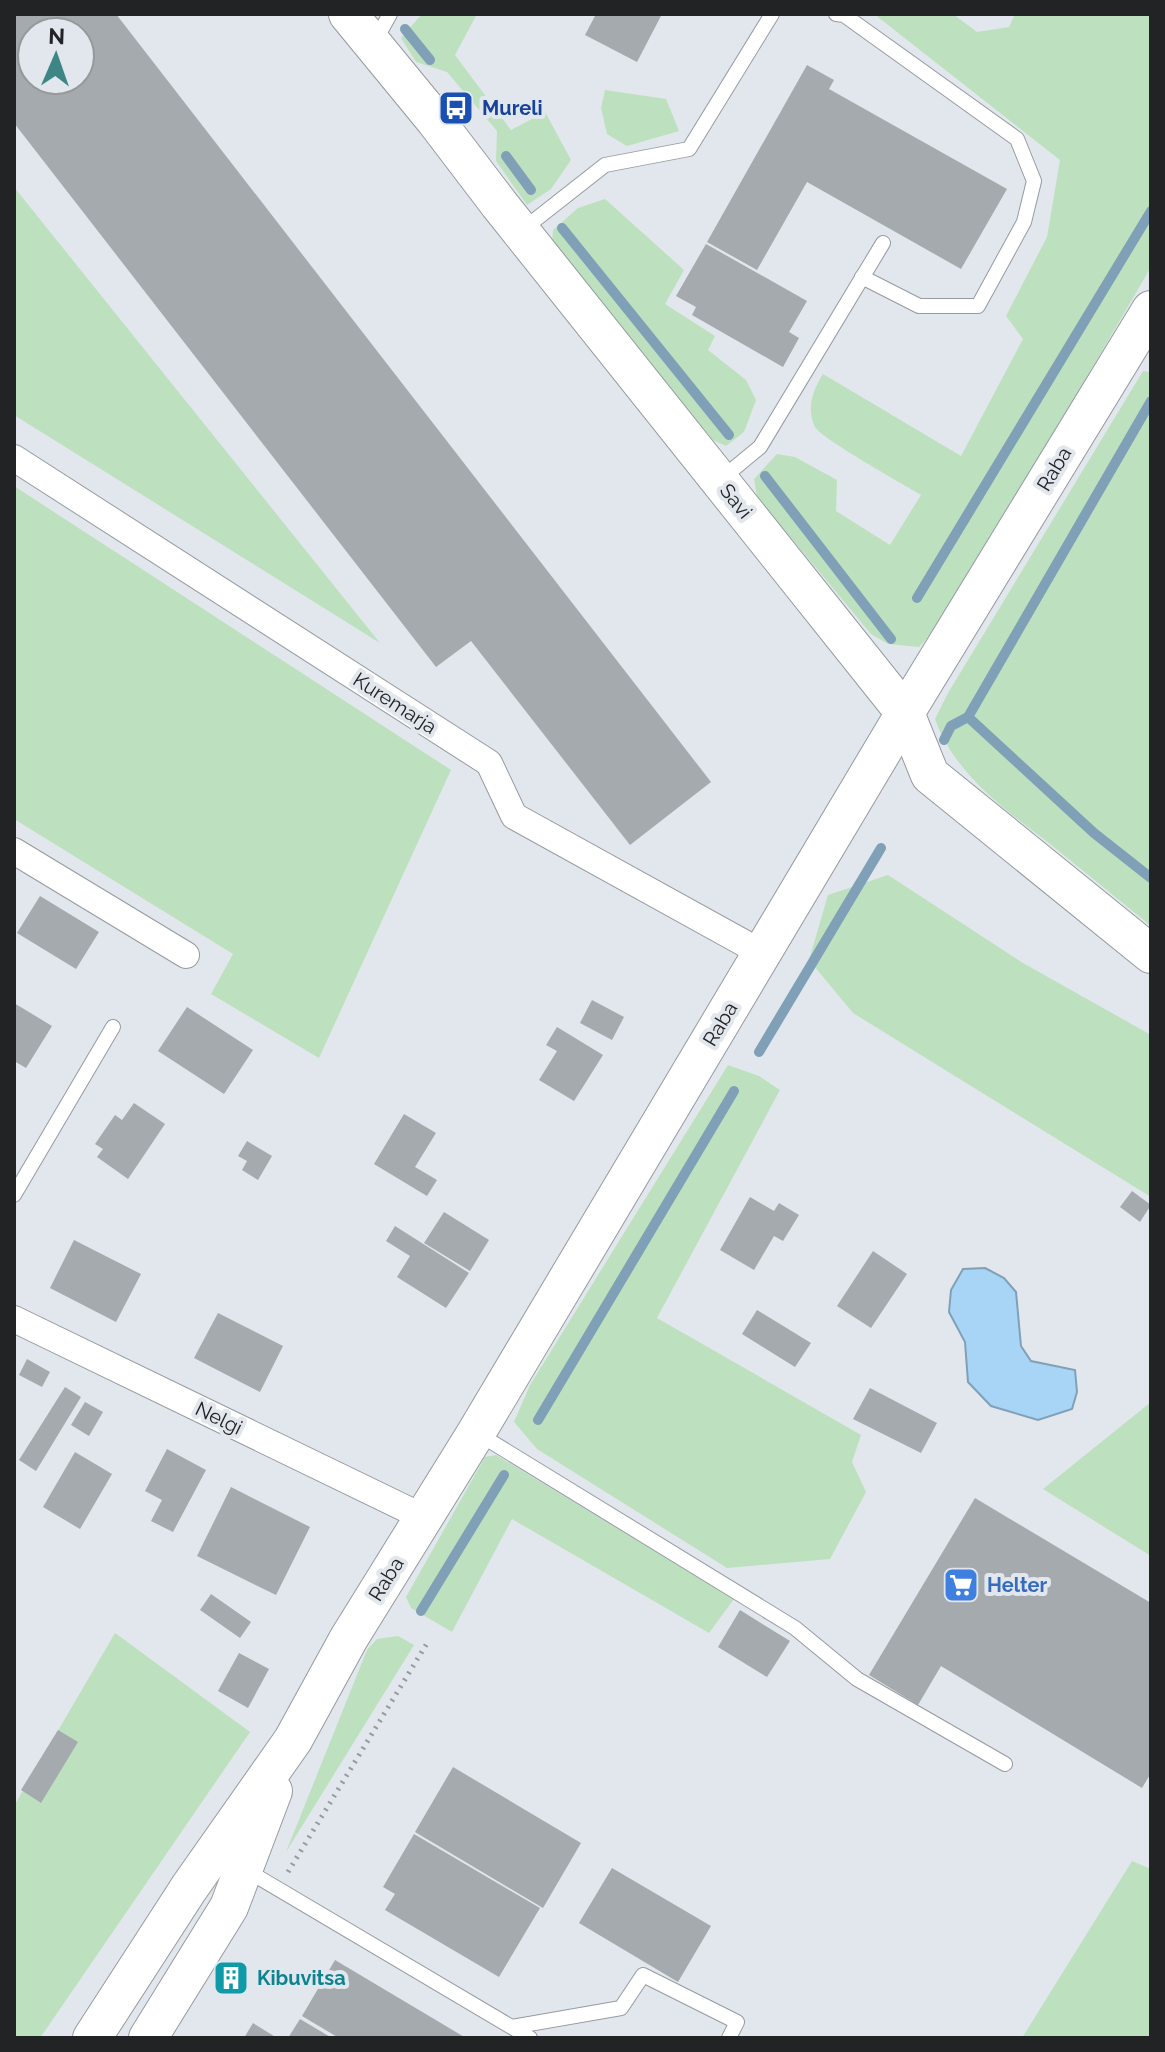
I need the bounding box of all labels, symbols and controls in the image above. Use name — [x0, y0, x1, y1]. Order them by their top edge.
north arrow — [16, 16, 96, 96]
text: N — [48, 23, 66, 49]
bus stop icon: Mureli — [437, 89, 475, 127]
place label: Mureli — [482, 96, 543, 120]
street label: Raba — [1032, 443, 1076, 495]
street label: Savi — [715, 479, 757, 523]
street label: Kuremarja — [349, 667, 441, 739]
street label: Raba — [698, 998, 742, 1050]
street label: Nelgi — [192, 1396, 246, 1440]
street label: Raba — [363, 1553, 409, 1605]
supermarket icon: Helter — [942, 1566, 980, 1604]
place label: Helter — [987, 1573, 1047, 1597]
building icon: Kibuvitsa — [212, 1959, 250, 1997]
place label: Kibuvitsa — [257, 1966, 346, 1990]

